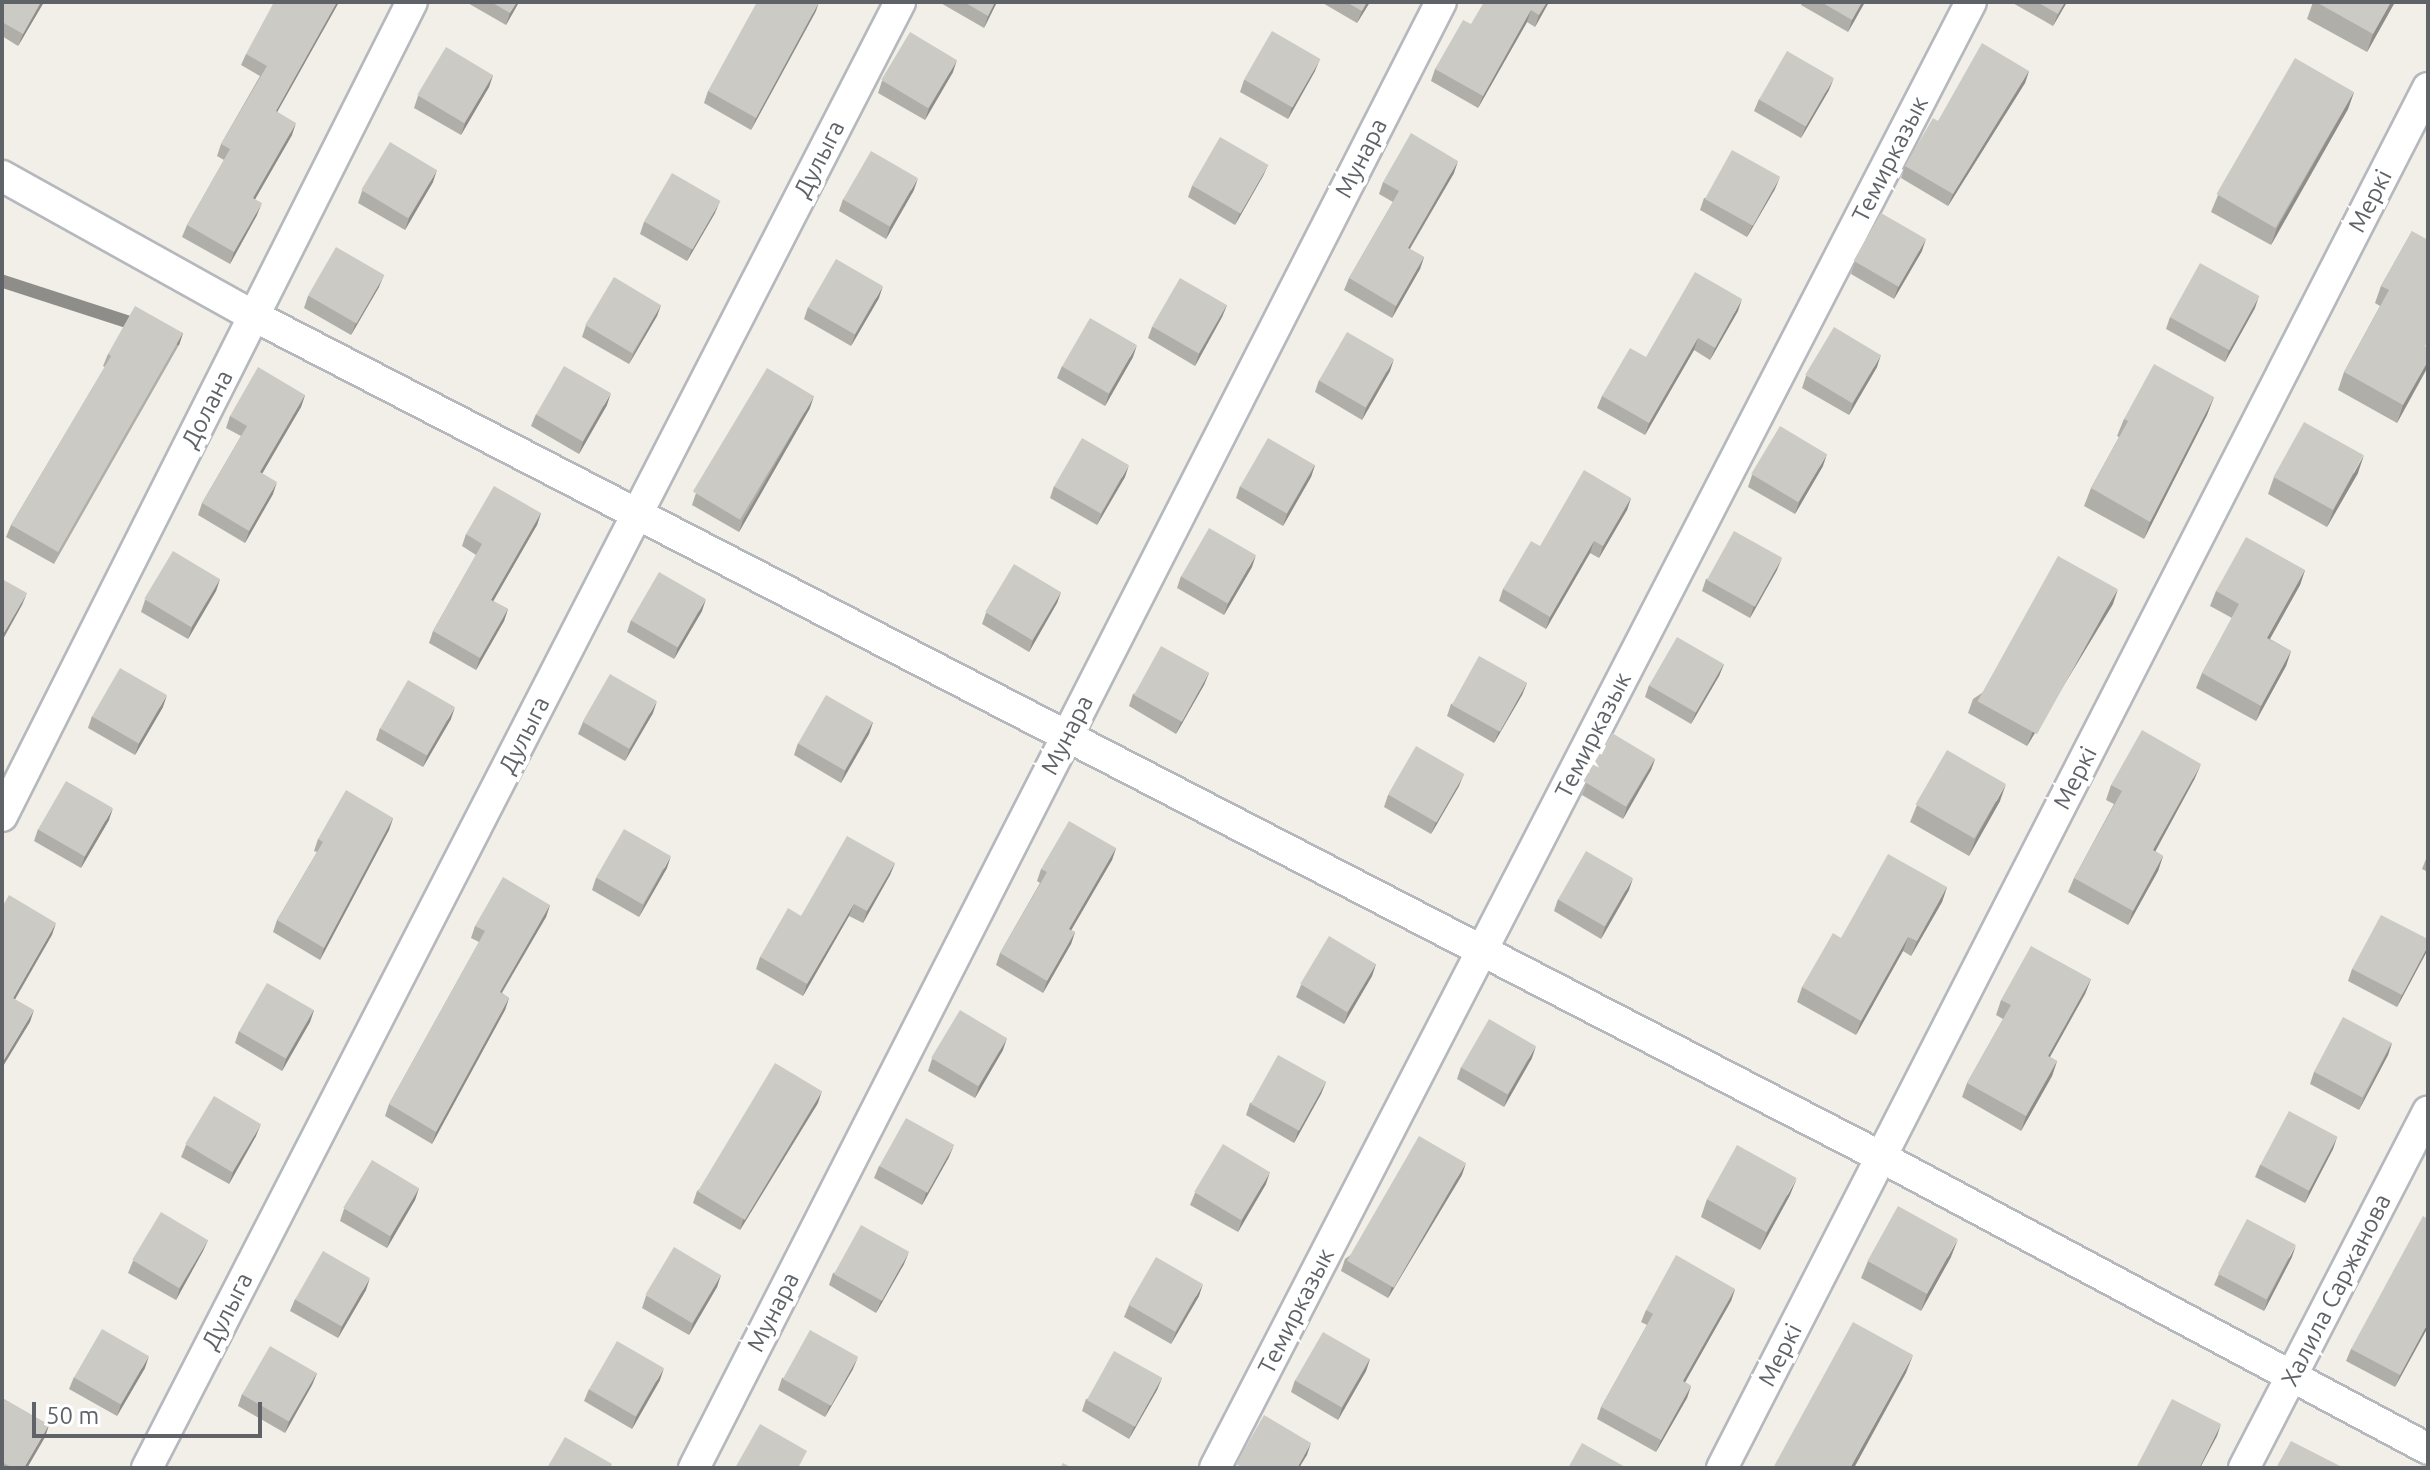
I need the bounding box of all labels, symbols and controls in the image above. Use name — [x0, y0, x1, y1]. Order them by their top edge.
street label: Темирказык — [1846, 91, 1934, 227]
street label: Мунара — [1329, 114, 1393, 202]
street label: Дулыга — [787, 116, 851, 202]
street label: Меркі — [2342, 165, 2398, 237]
street label: Долана — [175, 365, 239, 453]
street label: Темирказык — [1549, 667, 1637, 803]
street label: Мунара — [1035, 691, 1099, 779]
street label: Дулыга — [492, 692, 556, 778]
street label: Меркі — [2047, 742, 2103, 814]
street label: Халила Саржанова — [2275, 1189, 2397, 1391]
street label: Темирказык — [1252, 1243, 1340, 1379]
street label: Дулыга — [195, 1268, 259, 1354]
street label: Мунара — [741, 1268, 805, 1356]
street label: Меркі — [1752, 1319, 1808, 1391]
scale bar — [36, 1386, 266, 1436]
text: 50 m — [46, 1402, 99, 1429]

